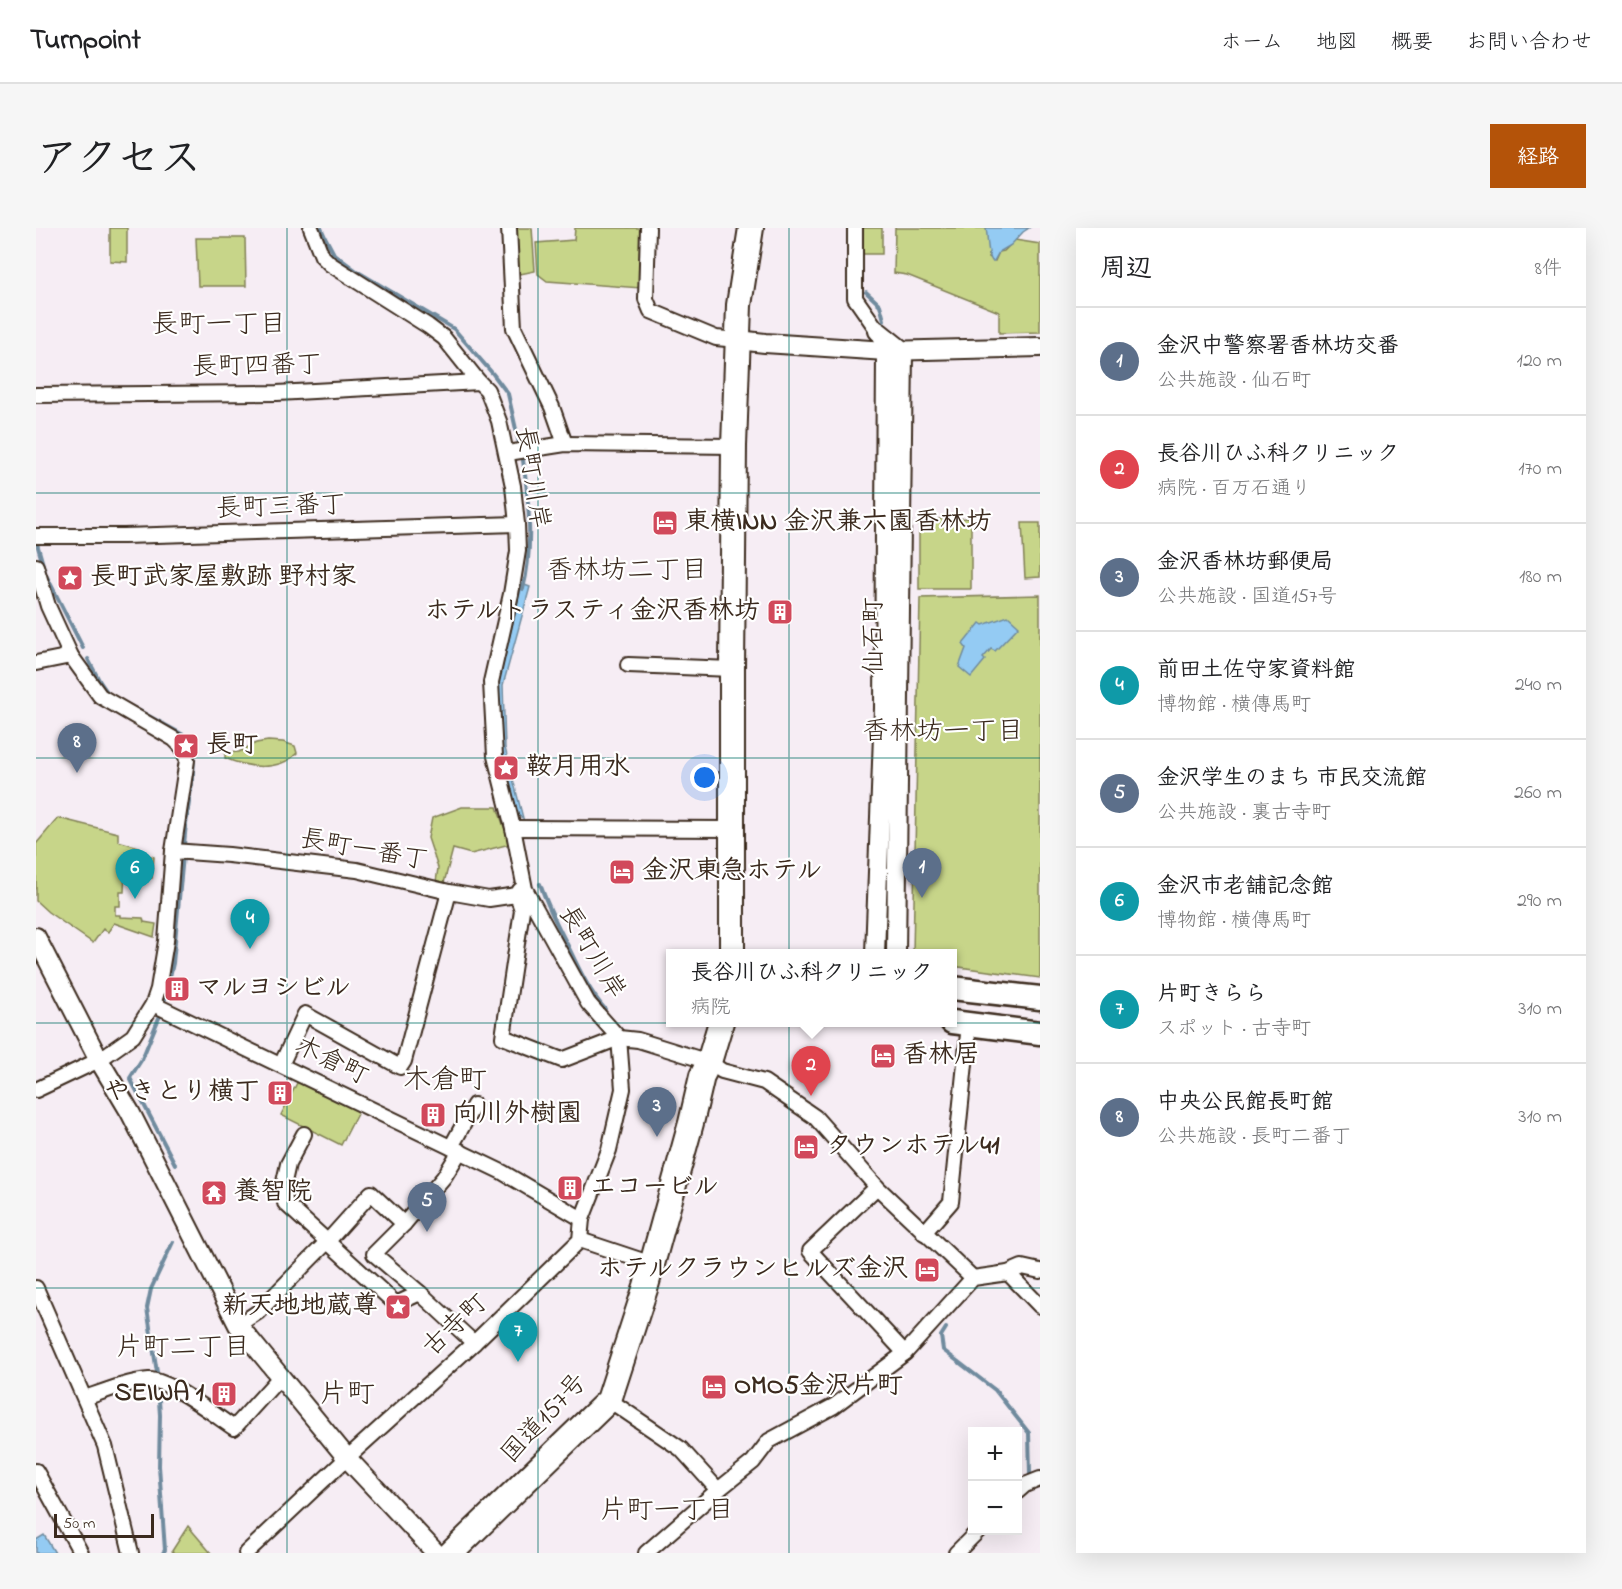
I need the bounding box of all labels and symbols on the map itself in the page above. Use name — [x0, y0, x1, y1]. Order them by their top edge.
district label: 長町一丁目 — [152, 306, 287, 345]
street label: 長町四番丁 — [192, 347, 322, 387]
street label: 長町川岸 — [504, 424, 558, 532]
street label: 長町三番丁 — [215, 487, 347, 529]
place label: 東横INN 金沢兼六園香林坊 — [684, 504, 992, 542]
hotel icon: 東横INN 金沢兼六園香林坊 — [650, 508, 680, 538]
district label: 香林坊二丁目 — [546, 552, 708, 591]
place label: 長町武家屋敷跡 野村家 — [90, 559, 357, 597]
place icon: 長町武家屋敷跡 野村家 — [55, 563, 85, 593]
place label: ホテルトラスティ金沢香林坊 — [425, 593, 760, 631]
building icon: ホテルトラスティ金沢香林坊 — [765, 597, 795, 627]
street label: 仙石町 — [856, 597, 894, 675]
district label: 香林坊一丁目 — [862, 713, 1024, 752]
pin: 8 — [58, 724, 96, 773]
place label: 長町 — [206, 727, 258, 765]
place icon: 長町 — [171, 731, 201, 761]
place label: 鞍月用水 — [526, 749, 630, 787]
place icon: 鞍月用水 — [491, 753, 521, 783]
your location — [690, 763, 719, 792]
street label: 長町一番丁 — [297, 821, 431, 881]
pin: 1 — [902, 848, 942, 898]
pin: 6 — [116, 850, 154, 899]
place label: 金沢東急ホテル — [642, 853, 822, 891]
hotel icon: 金沢東急ホテル — [607, 857, 637, 887]
street label: 長町川岸 — [548, 899, 634, 1007]
pin: 4 — [230, 900, 270, 949]
place label: マルヨシビル — [196, 970, 351, 1008]
building icon: マルヨシビル — [162, 974, 192, 1004]
street label: 木倉町 — [288, 1028, 374, 1096]
place label: 香林居 — [902, 1037, 980, 1075]
hotel icon: 香林居 — [868, 1041, 898, 1071]
pin: 2 — [792, 1046, 830, 1096]
district label: 木倉町 — [403, 1061, 487, 1102]
place label: やきとり横丁 — [104, 1074, 260, 1112]
building icon: やきとり横丁 — [265, 1078, 295, 1108]
pin: 3 — [638, 1088, 676, 1137]
place label: 向川外樹園 — [452, 1096, 582, 1134]
building icon: 向川外樹園 — [418, 1100, 448, 1130]
place label: タウンホテル41 — [826, 1128, 1000, 1166]
hotel icon: タウンホテル41 — [791, 1132, 821, 1162]
place label: エコービル — [590, 1169, 719, 1207]
building icon: エコービル — [555, 1173, 585, 1203]
place label: 養智院 — [234, 1174, 312, 1212]
temple icon: 養智院 — [199, 1178, 229, 1208]
pin: 5 — [408, 1182, 446, 1232]
place label: ホテルクラウンヒルズ金沢 — [597, 1251, 908, 1289]
hotel icon: ホテルクラウンヒルズ金沢 — [912, 1255, 942, 1285]
street label: 古寺町 — [415, 1286, 497, 1366]
place label: 新天地地蔵尊 — [222, 1288, 378, 1326]
place icon: 新天地地蔵尊 — [383, 1292, 413, 1322]
pin: 7 — [498, 1312, 538, 1362]
district label: 片町二丁目 — [116, 1329, 251, 1368]
street label: 国道157号 — [493, 1365, 597, 1473]
place label: OMO5金沢片町 — [734, 1368, 903, 1406]
hotel icon: OMO5金沢片町 — [699, 1372, 729, 1402]
place label: SEIWA 1 — [115, 1375, 205, 1413]
district label: 片町 — [319, 1375, 375, 1416]
building icon: SEIWA 1 — [209, 1379, 239, 1409]
district label: 片町一丁目 — [600, 1492, 735, 1531]
scale bar — [54, 1511, 154, 1538]

